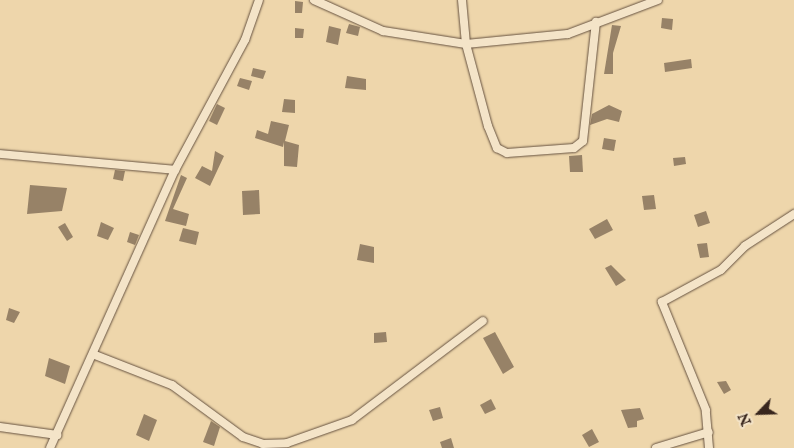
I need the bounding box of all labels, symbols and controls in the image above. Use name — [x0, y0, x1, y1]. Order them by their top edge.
north arrow — [734, 388, 784, 438]
text: N — [735, 410, 756, 428]

